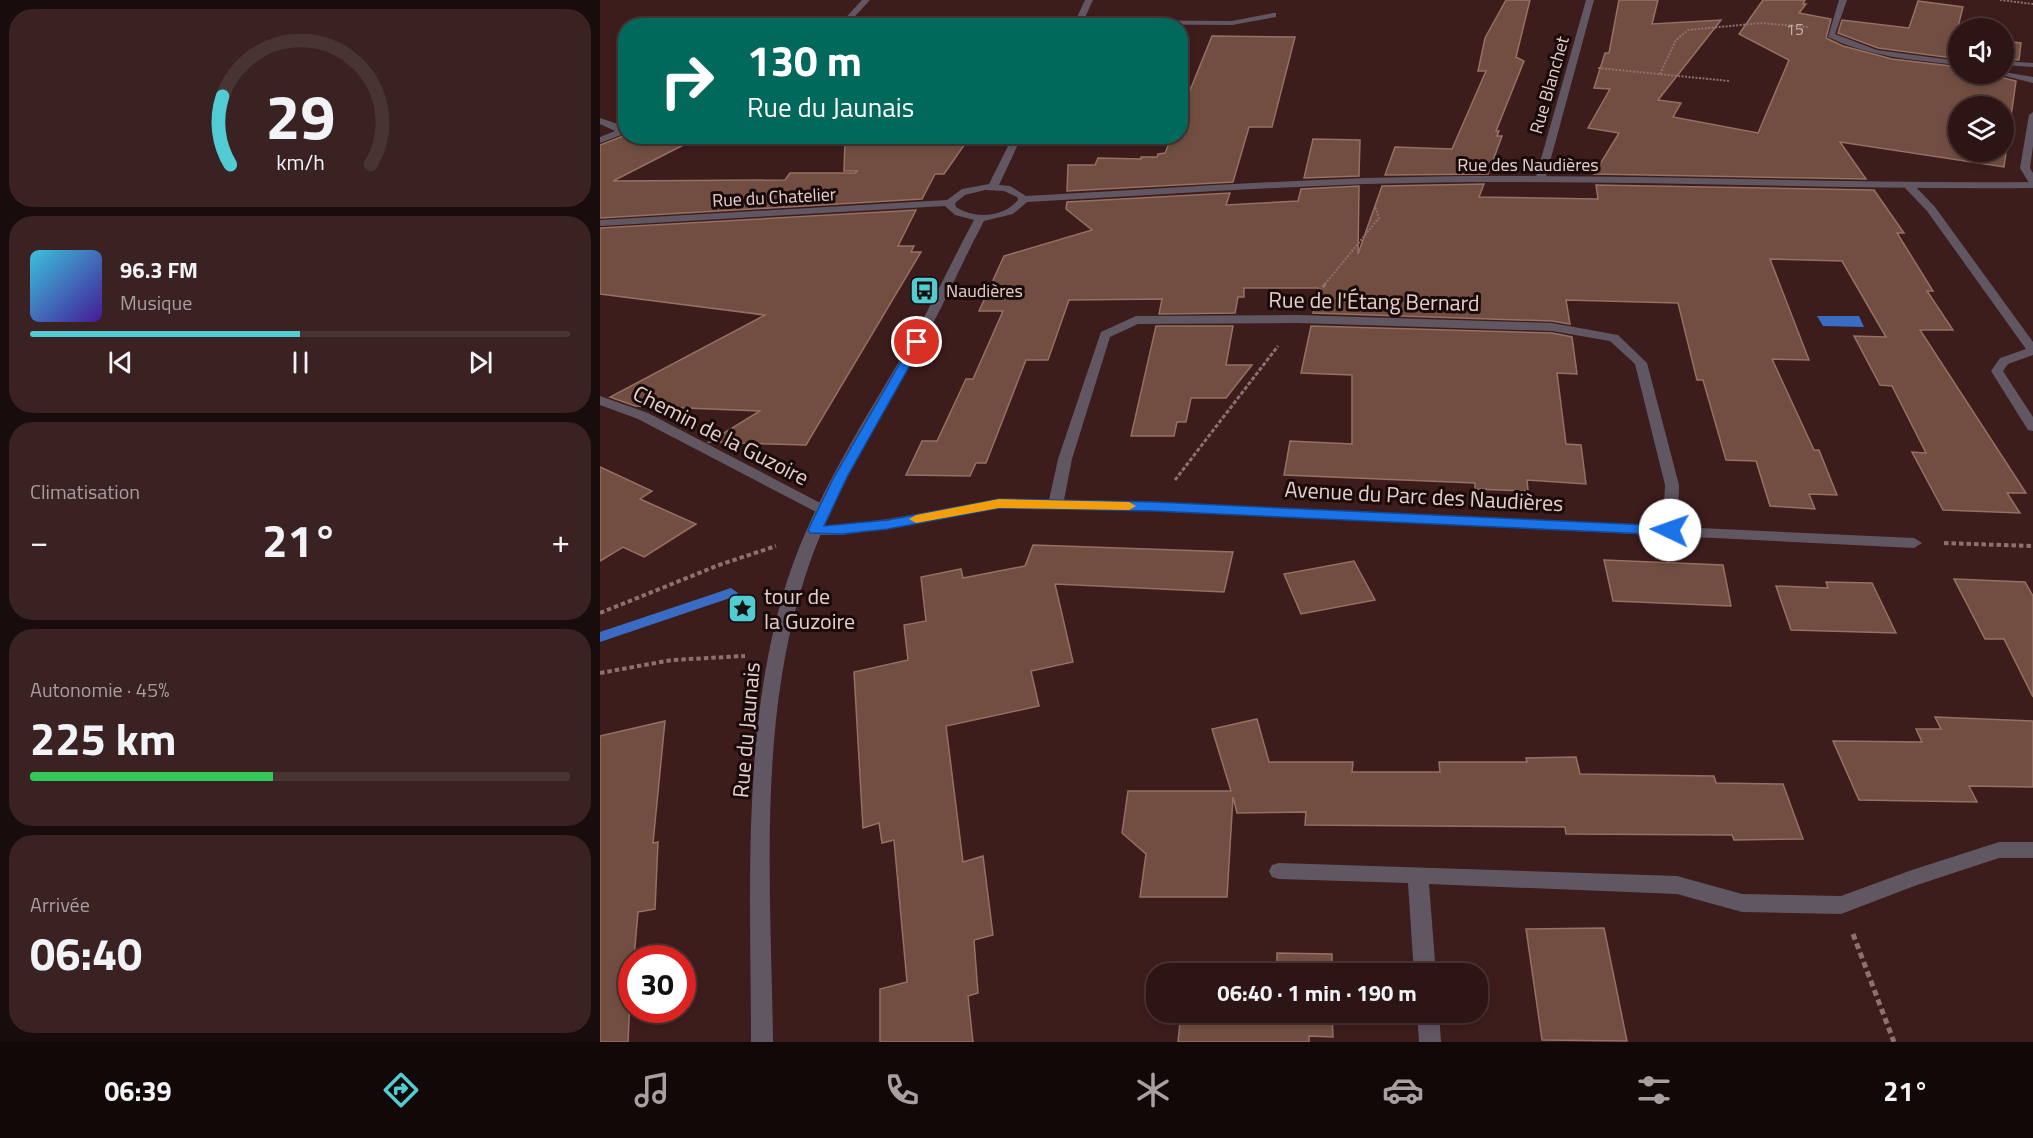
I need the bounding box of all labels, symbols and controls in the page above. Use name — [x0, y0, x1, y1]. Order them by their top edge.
house number: 15 — [1786, 17, 1804, 41]
map controls — [1948, 18, 2014, 162]
button: sound — [1948, 18, 2014, 84]
text: 130 m — [747, 28, 862, 92]
street label: Rue Blanchet — [1522, 32, 1576, 137]
icon: right — [648, 42, 726, 120]
text: 29 — [265, 68, 335, 163]
text: Rue du Jaunais — [747, 86, 914, 127]
button: layers — [1948, 96, 2014, 162]
text: km/h — [276, 146, 324, 178]
street label: Rue des Naudières — [1457, 151, 1599, 178]
street label: Rue du Chatelier — [711, 180, 837, 214]
text: 96.3 FM — [120, 253, 198, 287]
bus stop icon: Naudières — [909, 274, 941, 306]
place label: Naudières — [946, 277, 1023, 304]
street label: Rue de l'Étang Bernard — [1268, 282, 1480, 320]
text: Musique — [120, 287, 192, 318]
pin — [891, 316, 942, 367]
icon: arrive — [900, 325, 933, 358]
icon: previous — [104, 346, 137, 379]
icon: pause — [284, 346, 317, 379]
icon: next — [464, 346, 497, 379]
street label: Chemin de la Guzoire — [627, 376, 815, 494]
street label: Avenue du Parc des Naudières — [1284, 472, 1564, 520]
text: Climatisation — [30, 476, 140, 507]
position arrow — [1638, 498, 1702, 562]
text: 21° — [262, 506, 338, 574]
text: − — [30, 516, 48, 566]
text: + — [552, 516, 570, 566]
place label: tour de la Guzoire — [764, 579, 855, 638]
place icon: tour de la Guzoire — [727, 593, 759, 625]
street label: Rue du Jaunais — [723, 661, 769, 799]
text: Autonomie · 45% — [30, 674, 169, 705]
text: 225 km — [30, 704, 176, 772]
text: Arrivée — [30, 889, 90, 920]
text: 06:40 — [30, 919, 142, 987]
speed limit sign: 30 — [618, 945, 696, 1023]
text: 06:40 · 1 min · 190 m — [1217, 976, 1417, 1010]
icon: directions — [380, 1069, 422, 1111]
icon: music — [631, 1069, 673, 1111]
icon: phone — [881, 1069, 923, 1111]
icon: climate — [1132, 1069, 1174, 1111]
icon: car — [1382, 1069, 1424, 1111]
icon: filters — [1633, 1069, 1675, 1111]
text: 06:39 — [104, 1070, 172, 1111]
text: 21° — [1883, 1070, 1929, 1111]

